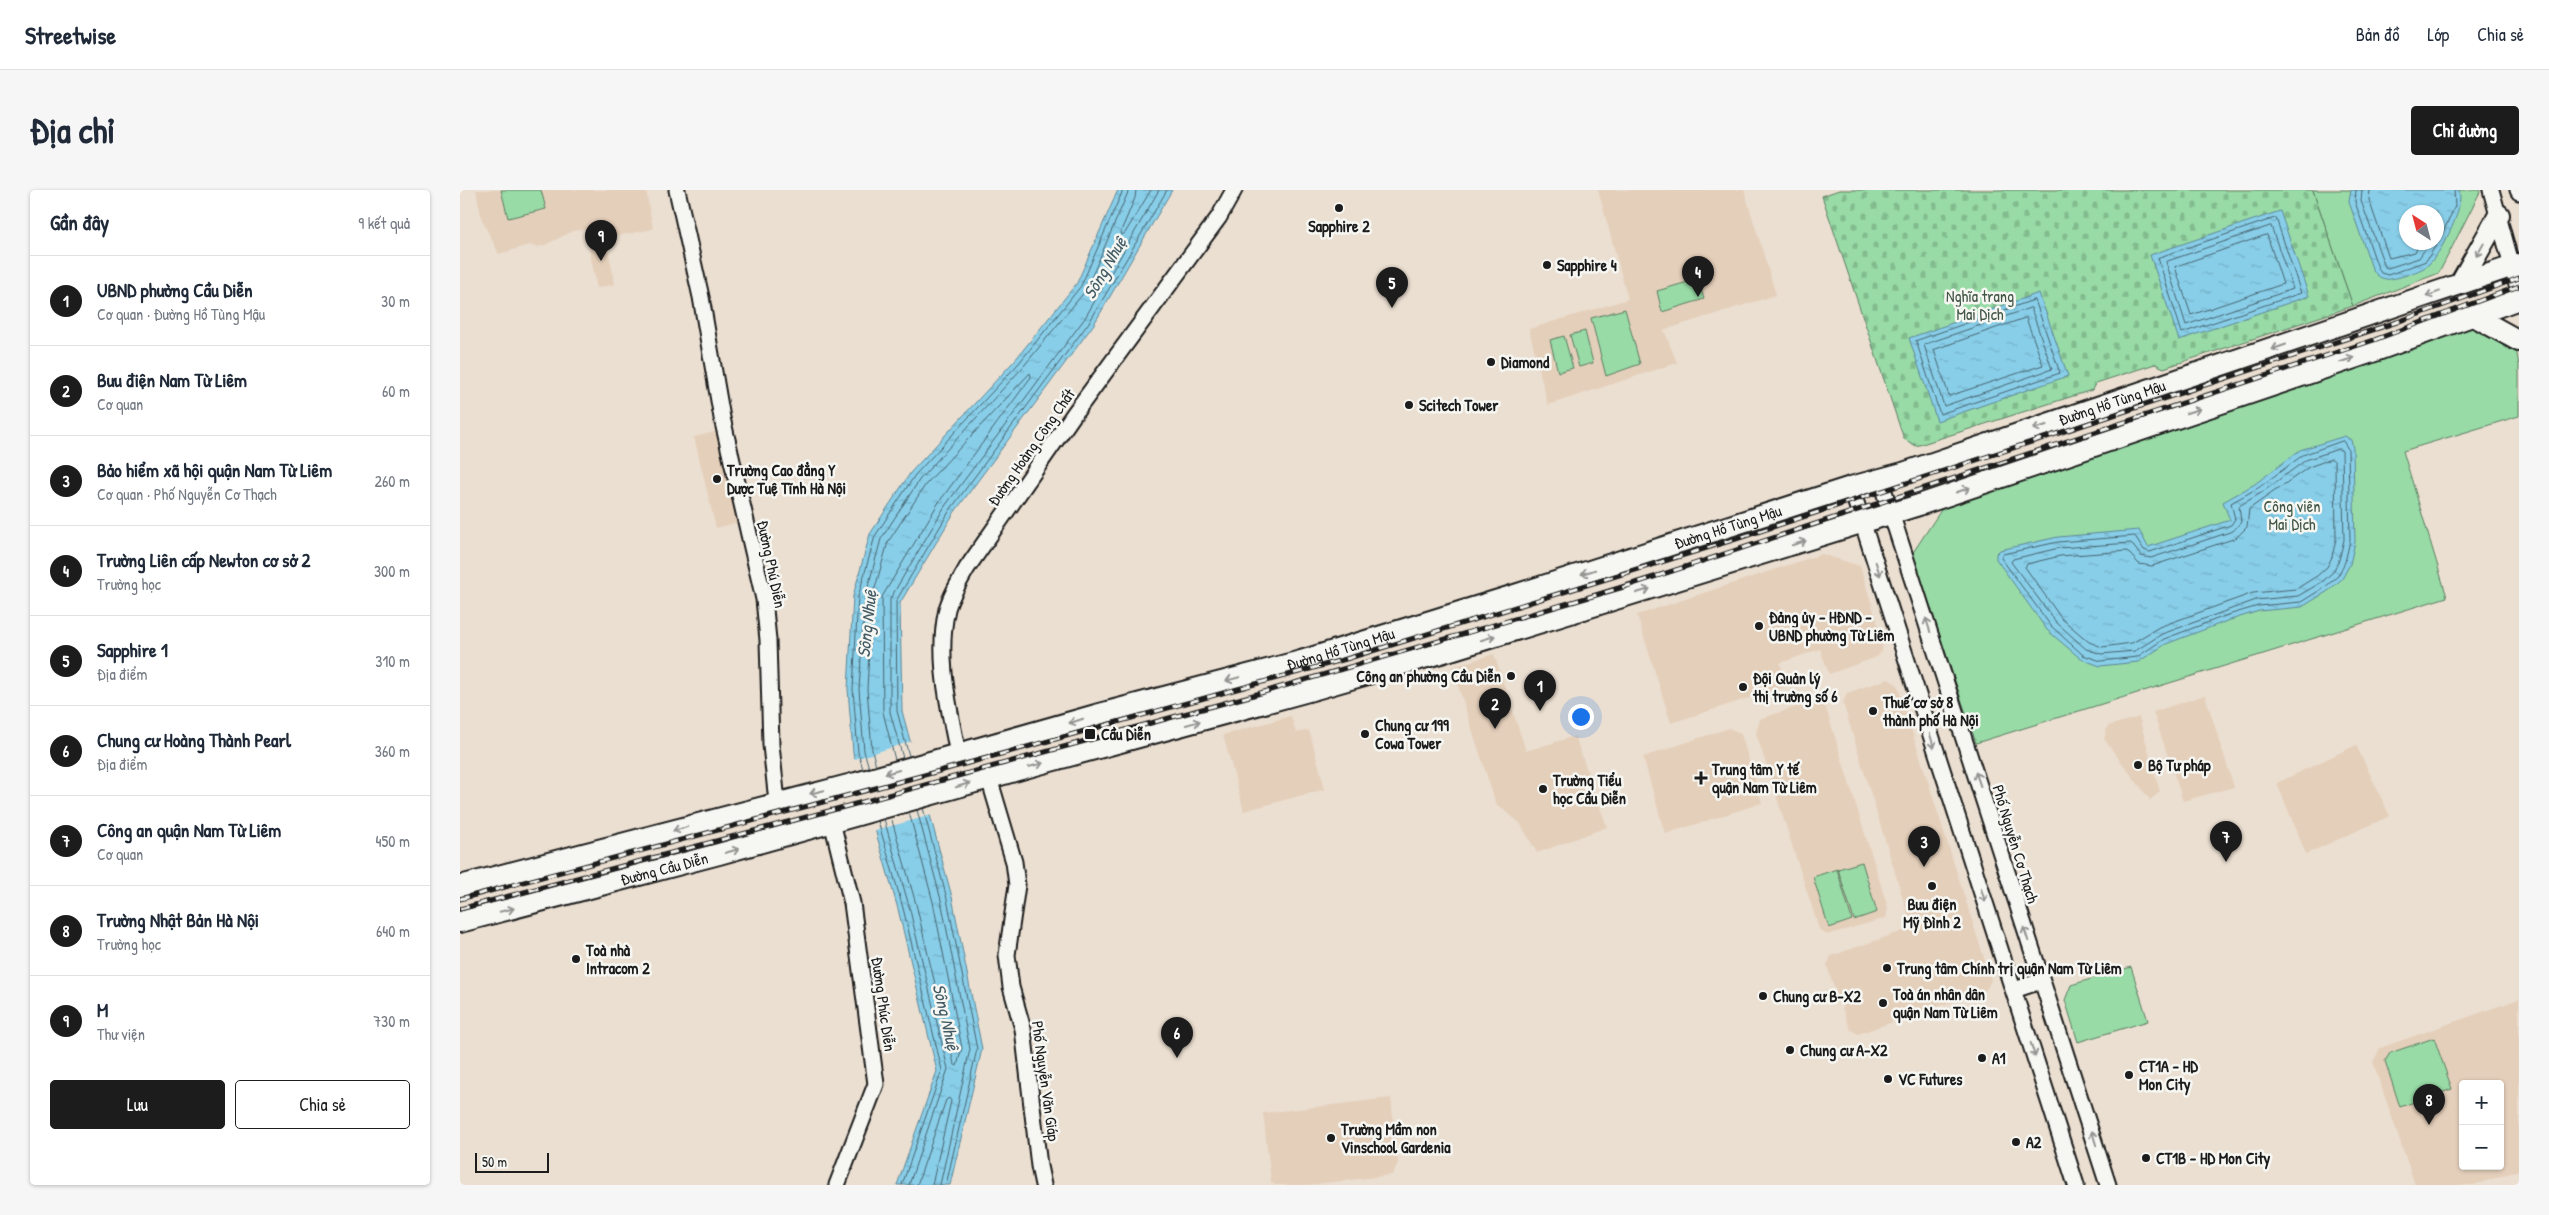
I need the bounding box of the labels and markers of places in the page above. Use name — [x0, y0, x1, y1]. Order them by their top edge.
marker: Sapphire 2 — [1333, 202, 1345, 214]
place label: Sapphire 2 — [1308, 215, 1370, 238]
pin: 9 — [585, 220, 617, 261]
place label: Sapphire 4 — [1557, 254, 1617, 277]
pin: 4 — [1682, 256, 1714, 297]
marker: Sapphire 4 — [1541, 259, 1553, 271]
pin: 5 — [1376, 267, 1408, 308]
place label: Diamond — [1501, 351, 1550, 373]
marker: Diamond — [1485, 356, 1497, 368]
place label: Scitech Tower — [1419, 394, 1499, 416]
marker: Scitech Tower — [1403, 399, 1415, 411]
place label: Trường Cao đẳng Y Dược Tuệ Tĩnh Hà Nội — [726, 459, 846, 499]
marker: Trường Cao đẳng Y Dược Tuệ Tĩnh Hà Nội — [711, 473, 723, 485]
place label: Đảng ủy - HĐND - UBND phường Từ Liêm — [1769, 606, 1895, 647]
marker: Đảng ủy - HĐND - UBND phường Từ Liêm — [1753, 620, 1765, 632]
place label: Công an phường Cầu Diễn — [1356, 665, 1501, 688]
place label: Đội Quản lý thị trường số 6 — [1752, 667, 1838, 708]
marker: Công an phường Cầu Diễn — [1505, 670, 1517, 682]
pin: 1 — [1524, 670, 1556, 711]
marker: Đội Quản lý thị trường số 6 — [1737, 681, 1749, 693]
pin: 2 — [1479, 688, 1511, 729]
place label: Thuế cơ sở 8 thành phố Hà Nội — [1882, 691, 1979, 732]
marker: Thuế cơ sở 8 thành phố Hà Nội — [1867, 705, 1879, 717]
place label: Chung cư 199 Cowa Tower — [1375, 714, 1449, 754]
place label: Cầu Diễn — [1101, 723, 1151, 745]
marker: Cầu Diễn — [1083, 727, 1097, 741]
marker: Chung cư 199 Cowa Tower — [1359, 728, 1371, 740]
place label: Bộ Tư pháp — [2148, 754, 2211, 777]
place label: Trung tâm Y tế quận Nam Từ Liêm — [1711, 758, 1817, 799]
marker: Bộ Tư pháp — [2132, 759, 2144, 771]
place label: Trường Tiểu học Cầu Diễn — [1552, 769, 1626, 809]
marker: Trung tâm Y tế quận Nam Từ Liêm — [1694, 771, 1708, 785]
marker: Trường Tiểu học Cầu Diễn — [1537, 783, 1549, 795]
pin: 7 — [2210, 821, 2242, 862]
pin: 3 — [1908, 826, 1940, 867]
marker: Bưu điện Mỹ Đình 2 — [1926, 880, 1938, 892]
place label: Bưu điện Mỹ Đình 2 — [1903, 893, 1961, 934]
place label: Toà nhà Intracom 2 — [585, 939, 650, 979]
marker: Toà nhà Intracom 2 — [570, 953, 582, 965]
place label: Trung tâm Chính trị quận Nam Từ Liêm — [1896, 957, 2122, 980]
marker: Trung tâm Chính trị quận Nam Từ Liêm — [1881, 962, 1893, 974]
place label: Toà án nhân dân quận Nam Từ Liêm — [1892, 983, 1998, 1024]
place label: Chung cư B-X2 — [1773, 985, 1861, 1008]
marker: Chung cư B-X2 — [1757, 990, 1769, 1002]
marker: Toà án nhân dân quận Nam Từ Liêm — [1877, 997, 1889, 1009]
pin: 6 — [1161, 1017, 1193, 1058]
place label: Chung cư A-X2 — [1800, 1039, 1888, 1062]
marker: Chung cư A-X2 — [1784, 1044, 1796, 1056]
place label: A1 — [1992, 1047, 2006, 1069]
marker: A1 — [1976, 1052, 1988, 1064]
place label: CT1A - HD Mon City — [2139, 1055, 2198, 1096]
place label: VC Futures — [1898, 1068, 1963, 1090]
marker: CT1A - HD Mon City — [2123, 1069, 2135, 1081]
marker: VC Futures — [1882, 1073, 1894, 1085]
pin: 8 — [2413, 1084, 2445, 1125]
place label: Trường Mầm non Vinschool Gardenia — [1340, 1118, 1451, 1158]
place label: A2 — [2026, 1131, 2042, 1153]
marker: Trường Mầm non Vinschool Gardenia — [1325, 1132, 1337, 1144]
marker: A2 — [2010, 1136, 2022, 1148]
place label: CT1B - HD Mon City — [2156, 1147, 2271, 1170]
marker: CT1B - HD Mon City — [2140, 1152, 2152, 1164]

